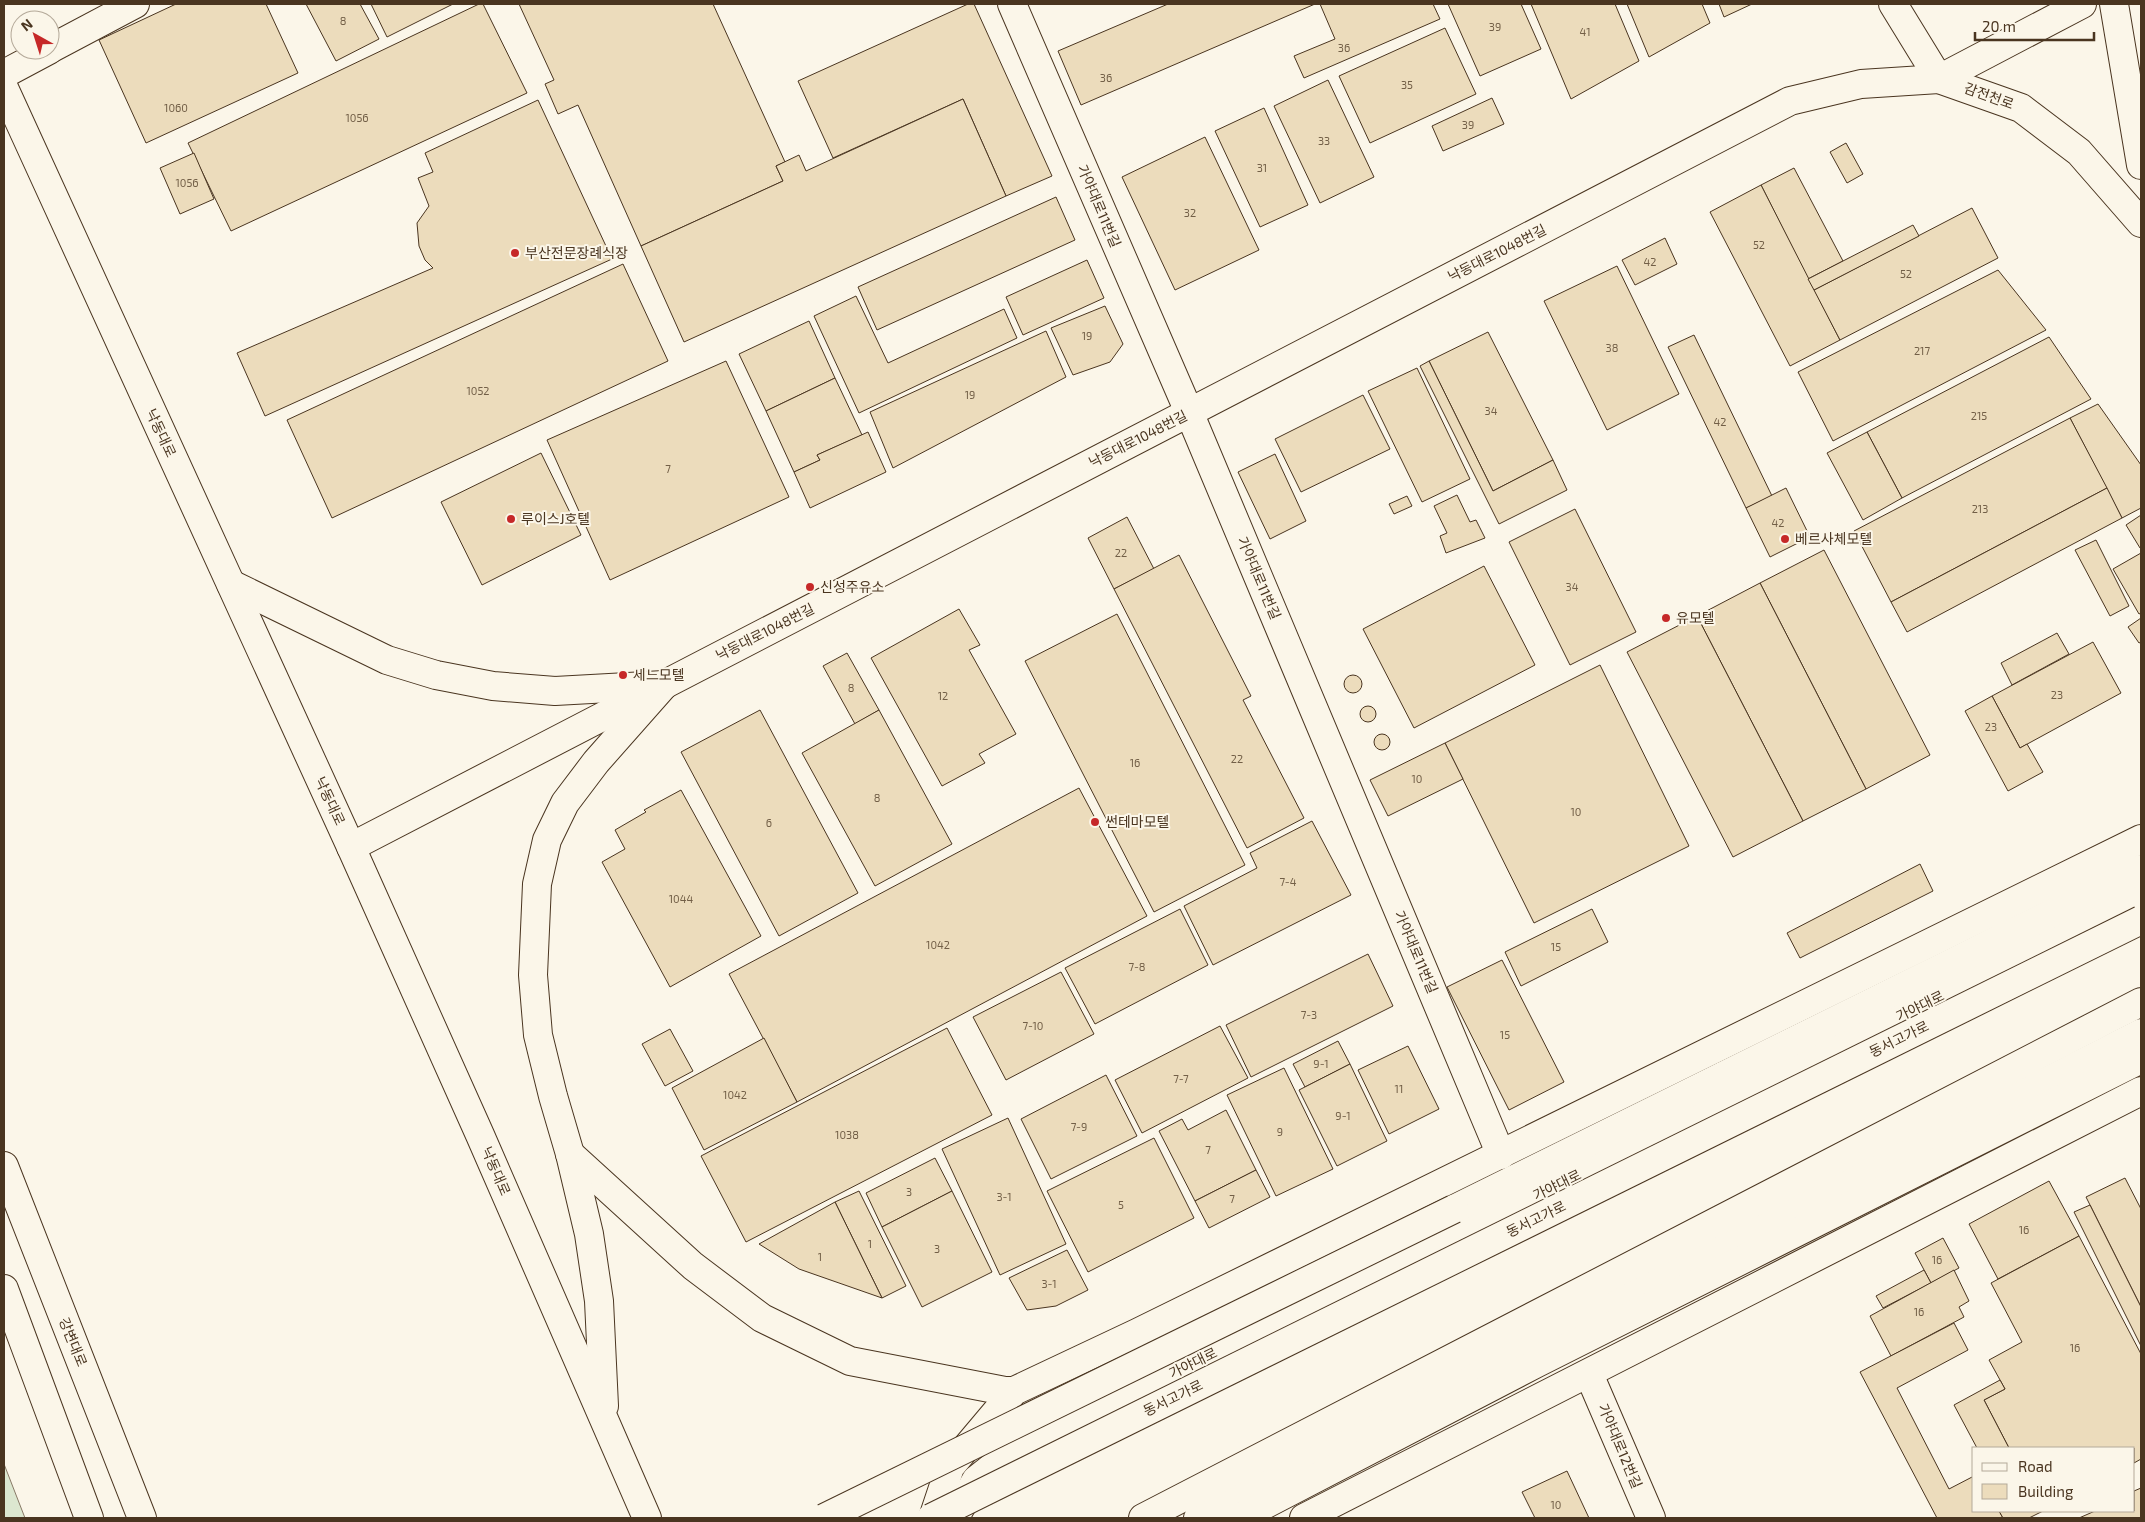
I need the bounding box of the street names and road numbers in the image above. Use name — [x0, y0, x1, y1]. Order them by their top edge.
street label: 감전천로 — [1962, 79, 2016, 112]
street label: 가야대로11번길 — [1074, 162, 1125, 250]
street label: 낙동대로1048번길 — [1445, 220, 1549, 285]
street label: 낙동대로 — [143, 406, 180, 460]
street label: 낙동대로1048번길 — [1086, 406, 1190, 471]
street label: 가야대로11번길 — [1234, 534, 1285, 622]
street label: 낙동대로1048번길 — [713, 599, 817, 664]
street label: 낙동대로 — [312, 774, 349, 828]
street label: 가야대로11번길 — [1391, 908, 1442, 996]
street label: 가야대로 — [1893, 987, 1947, 1024]
street label: 동서고가로 — [1866, 1017, 1932, 1060]
street label: 낙동대로 — [479, 1144, 514, 1198]
street label: 가야대로 — [1530, 1166, 1584, 1203]
street label: 동서고가로 — [1503, 1197, 1569, 1240]
street label: 강변대로 — [56, 1315, 91, 1369]
street label: 가야대로 — [1166, 1344, 1220, 1381]
street label: 동서고가로 — [1140, 1376, 1206, 1419]
street label: 가야대로12번길 — [1595, 1401, 1646, 1491]

